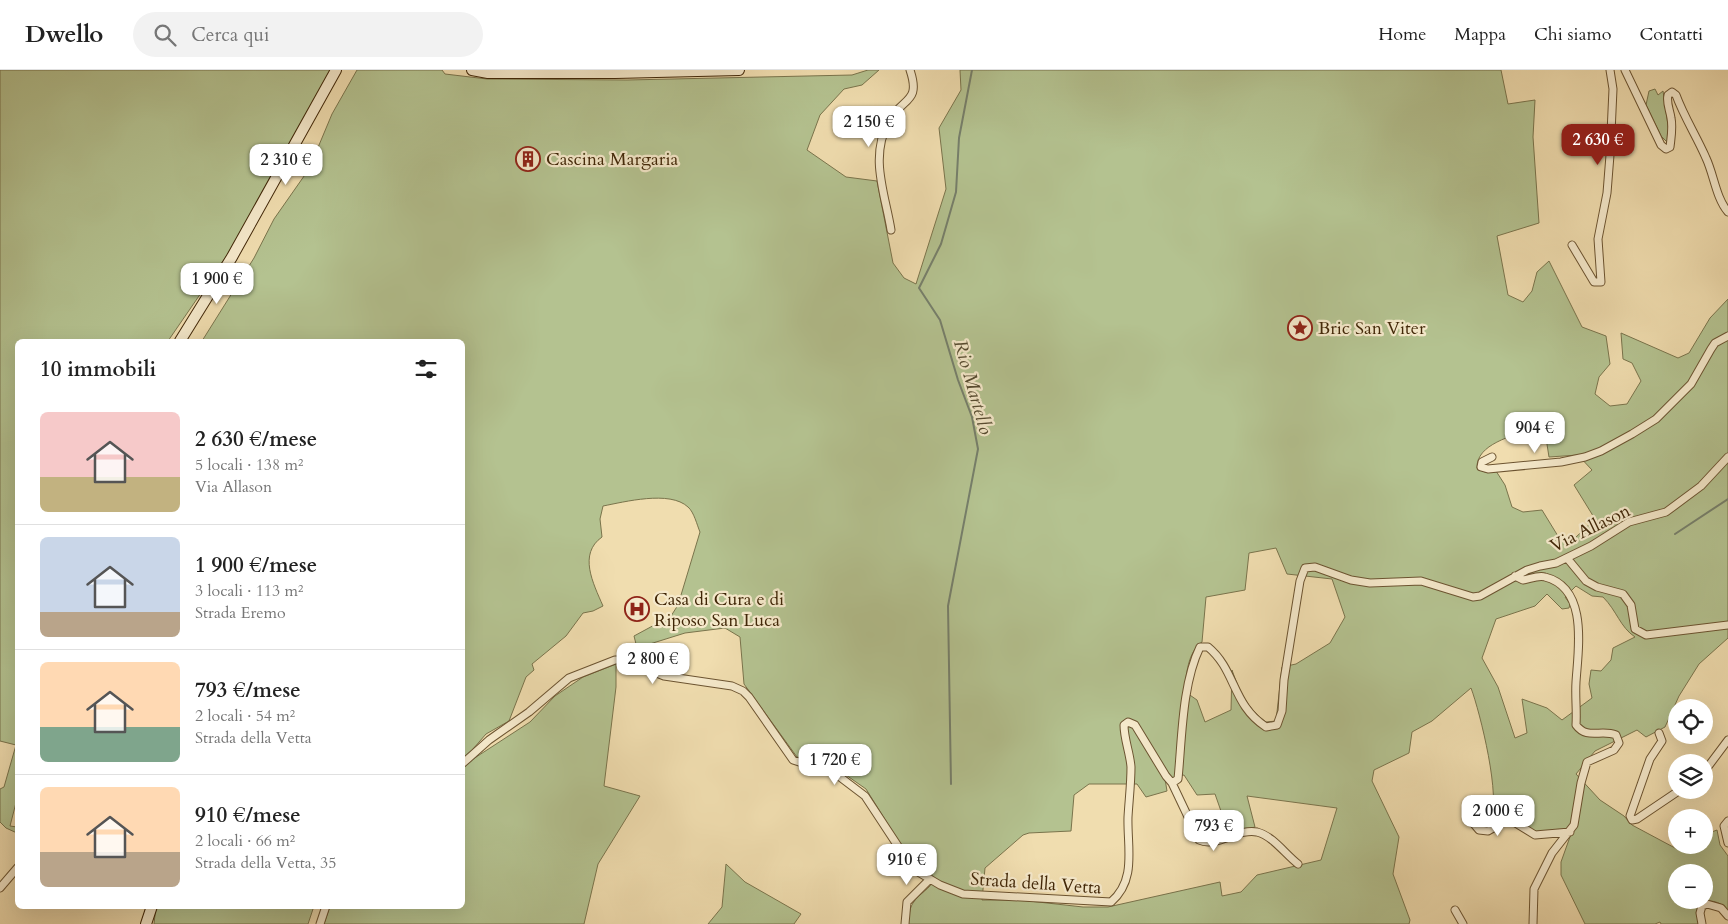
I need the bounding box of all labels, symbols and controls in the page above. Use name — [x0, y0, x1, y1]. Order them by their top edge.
search box — [133, 12, 483, 57]
text: Dwello — [25, 18, 103, 51]
icon: search — [151, 21, 179, 49]
text: Cerca qui — [191, 22, 269, 48]
text: Home — [1378, 22, 1426, 47]
text: Mappa — [1454, 22, 1506, 47]
text: Chi siamo — [1534, 22, 1611, 47]
text: Contatti — [1639, 22, 1703, 47]
pin: 2 150 € — [823, 106, 915, 148]
text: 2 150 € — [844, 111, 894, 133]
pin: 2 630 € — [1552, 124, 1644, 166]
text: 2 630 € — [1573, 129, 1623, 151]
pin: 2 310 € — [240, 144, 332, 186]
building icon: Cascina Margaria — [515, 146, 541, 172]
place label: Cascina Margaria — [546, 147, 678, 172]
text: 2 310 € — [261, 149, 311, 171]
pin: 1 900 € — [171, 262, 263, 305]
text: 1 900 € — [192, 268, 242, 290]
place icon: Bric San Viter — [1287, 315, 1313, 341]
place label: Bric San Viter — [1318, 316, 1426, 341]
water label: Rio Martello — [947, 337, 999, 438]
text: 10 immobili — [40, 355, 156, 384]
icon: filters — [412, 355, 440, 383]
pin: 904 € — [1500, 412, 1570, 454]
text: 904 € — [1516, 417, 1554, 439]
text: 2 630 €/mese — [195, 425, 317, 454]
icon: home — [80, 432, 140, 492]
text: 5 locali · 138 m² — [195, 454, 303, 476]
text: Via Allason — [195, 476, 272, 498]
street label: Via Allason — [1546, 498, 1635, 559]
text: 1 900 €/mese — [195, 551, 317, 580]
icon: home — [80, 557, 140, 617]
text: 3 locali · 113 m² — [195, 580, 303, 602]
place label: Casa di Cura e di Riposo San Luca — [654, 587, 784, 633]
hospital icon: Casa di Cura e di Riposo San Luca — [624, 596, 650, 622]
text: Strada Eremo — [195, 602, 286, 624]
pin: 2 800 € — [607, 642, 699, 685]
text: 2 800 € — [628, 648, 678, 670]
text: 793 €/mese — [195, 676, 301, 705]
icon: home — [80, 682, 140, 742]
map controls — [1668, 699, 1713, 909]
button: locate — [1668, 699, 1713, 744]
text: 2 locali · 54 m² — [195, 705, 295, 727]
text: Strada della Vetta — [195, 727, 312, 749]
pin: 1 720 € — [789, 744, 881, 786]
text: 1 720 € — [810, 749, 860, 771]
button: layers — [1668, 754, 1713, 799]
pin: 2 000 € — [1452, 794, 1544, 837]
text: 2 000 € — [1473, 800, 1523, 822]
text: 910 €/mese — [195, 801, 301, 830]
icon: home — [80, 807, 140, 867]
button: + — [1668, 809, 1713, 854]
pin: 793 € — [1179, 810, 1249, 852]
text: 793 € — [1195, 815, 1233, 837]
text: 2 locali · 66 m² — [195, 830, 295, 852]
pin: 910 € — [872, 844, 942, 886]
text: 910 € — [888, 849, 926, 871]
text: Strada della Vetta, 35 — [195, 852, 336, 874]
button: − — [1668, 864, 1713, 909]
street label: Strada della Vetta — [970, 866, 1103, 901]

